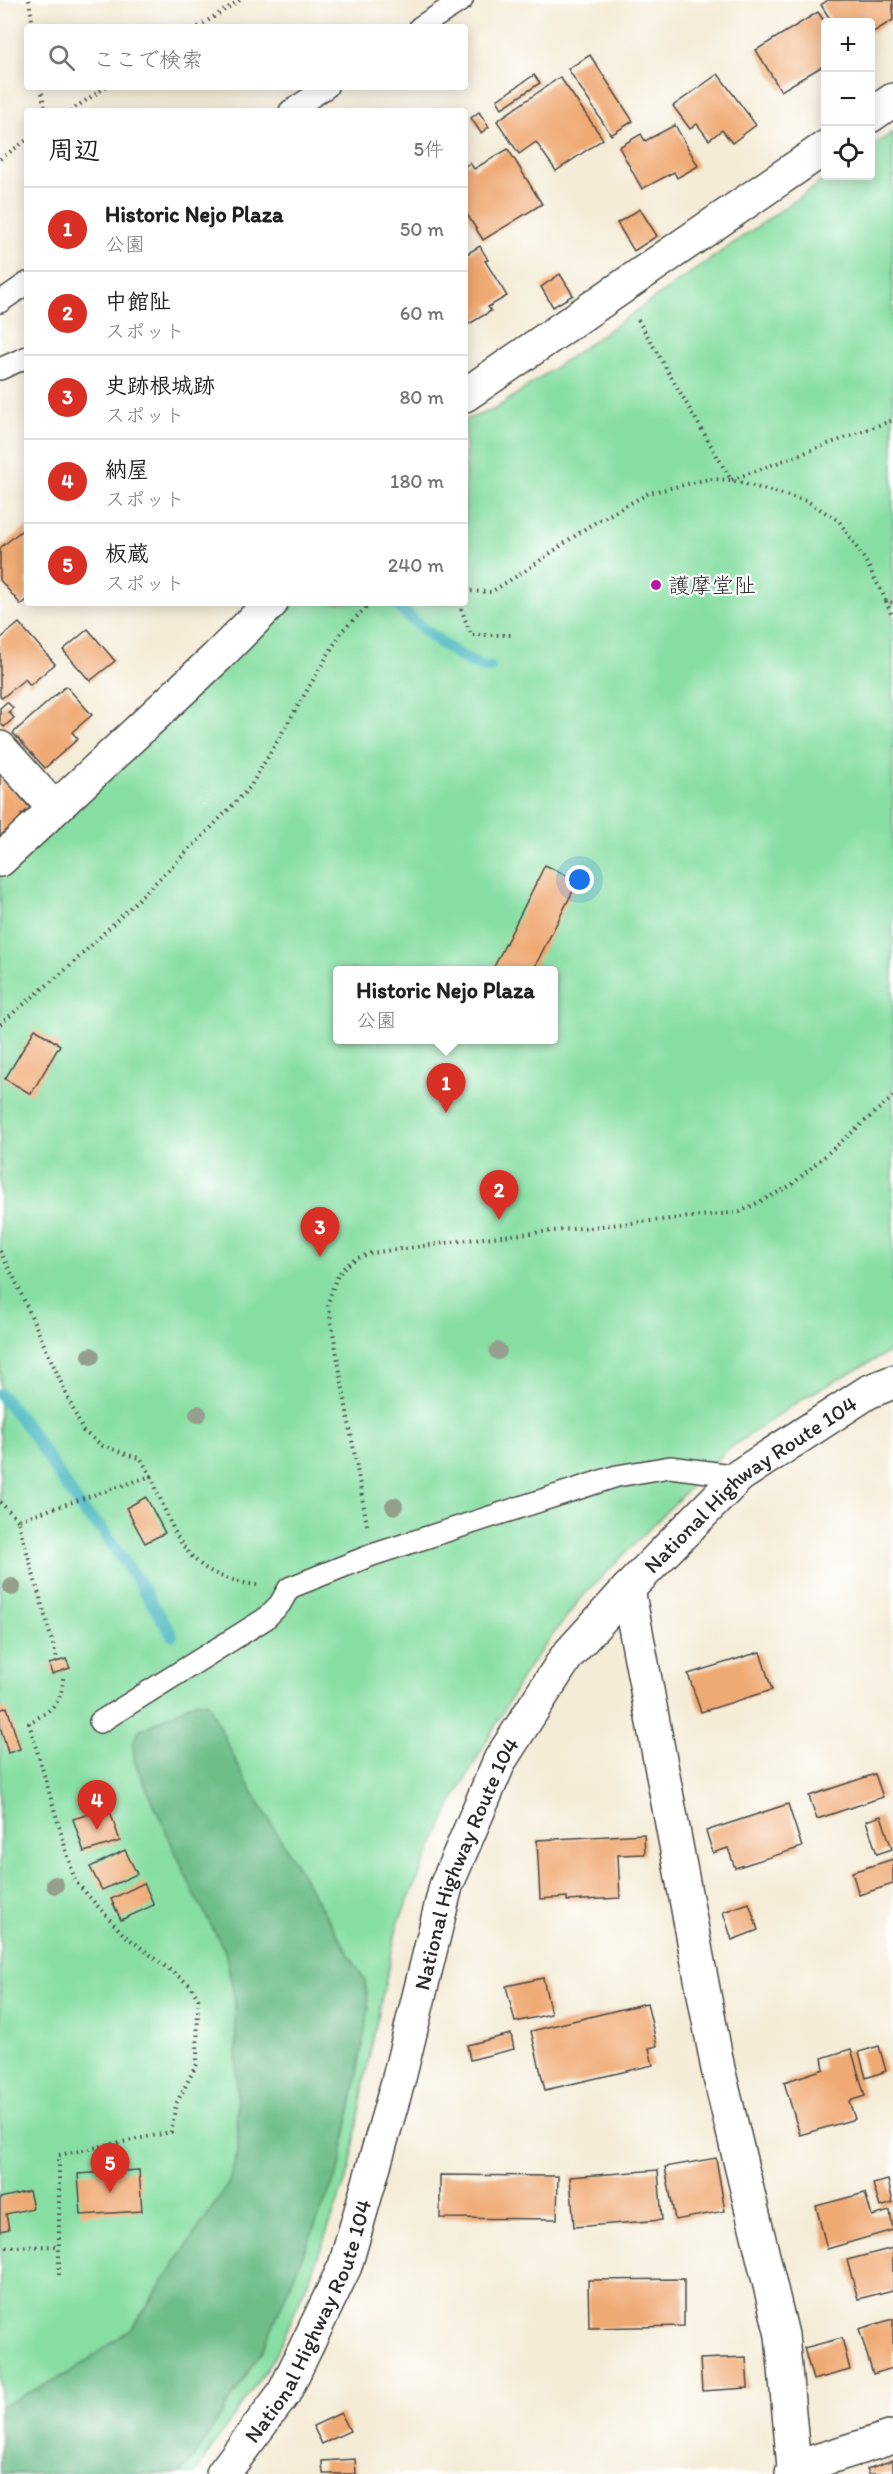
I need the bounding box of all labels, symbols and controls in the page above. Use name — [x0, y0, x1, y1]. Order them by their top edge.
map controls — [821, 18, 875, 180]
button: + — [821, 18, 875, 72]
search box — [24, 24, 468, 90]
icon: search — [45, 41, 78, 74]
text: ここで検索 — [93, 46, 203, 73]
button: − — [821, 72, 875, 126]
button: locate — [821, 126, 875, 180]
text: 周辺 — [48, 134, 100, 166]
text: 5件 — [414, 137, 444, 161]
text: Historic Nejo Plaza — [105, 201, 283, 228]
text: 1 — [63, 217, 72, 241]
text: 50 m — [400, 217, 444, 241]
text: 公園 — [105, 232, 145, 256]
text: 中館阯 — [105, 288, 171, 315]
text: 2 — [62, 301, 73, 325]
text: 60 m — [400, 301, 444, 325]
text: スポット — [105, 319, 185, 343]
text: 史跡根城跡 — [105, 372, 215, 399]
text: 3 — [62, 385, 73, 409]
text: 80 m — [399, 385, 444, 409]
text: スポット — [105, 403, 185, 427]
text: 納屋 — [105, 456, 149, 483]
text: 4 — [61, 469, 74, 493]
text: 180 m — [390, 469, 444, 493]
text: スポット — [105, 487, 185, 511]
text: 板蔵 — [105, 540, 149, 567]
text: 5 — [62, 553, 73, 577]
text: 240 m — [388, 553, 444, 577]
text: スポット — [105, 571, 185, 595]
place label: 護摩堂阯 — [668, 572, 756, 599]
marker: 護摩堂阯 — [649, 578, 663, 592]
your location — [565, 865, 594, 894]
popup — [333, 966, 558, 1044]
text: Historic Nejo Plaza — [356, 977, 535, 1004]
text: 公園 — [356, 1008, 396, 1032]
pin: 1 — [426, 1064, 466, 1113]
pin: 2 — [480, 1170, 518, 1220]
pin: 3 — [300, 1208, 340, 1257]
street label: National Highway Route 104 — [638, 1390, 862, 1578]
street label: National Highway Route 104 — [408, 1732, 525, 1993]
pin: 4 — [78, 1780, 116, 1830]
pin: 5 — [90, 2144, 130, 2193]
street label: National Highway Route 104 — [238, 2196, 377, 2448]

